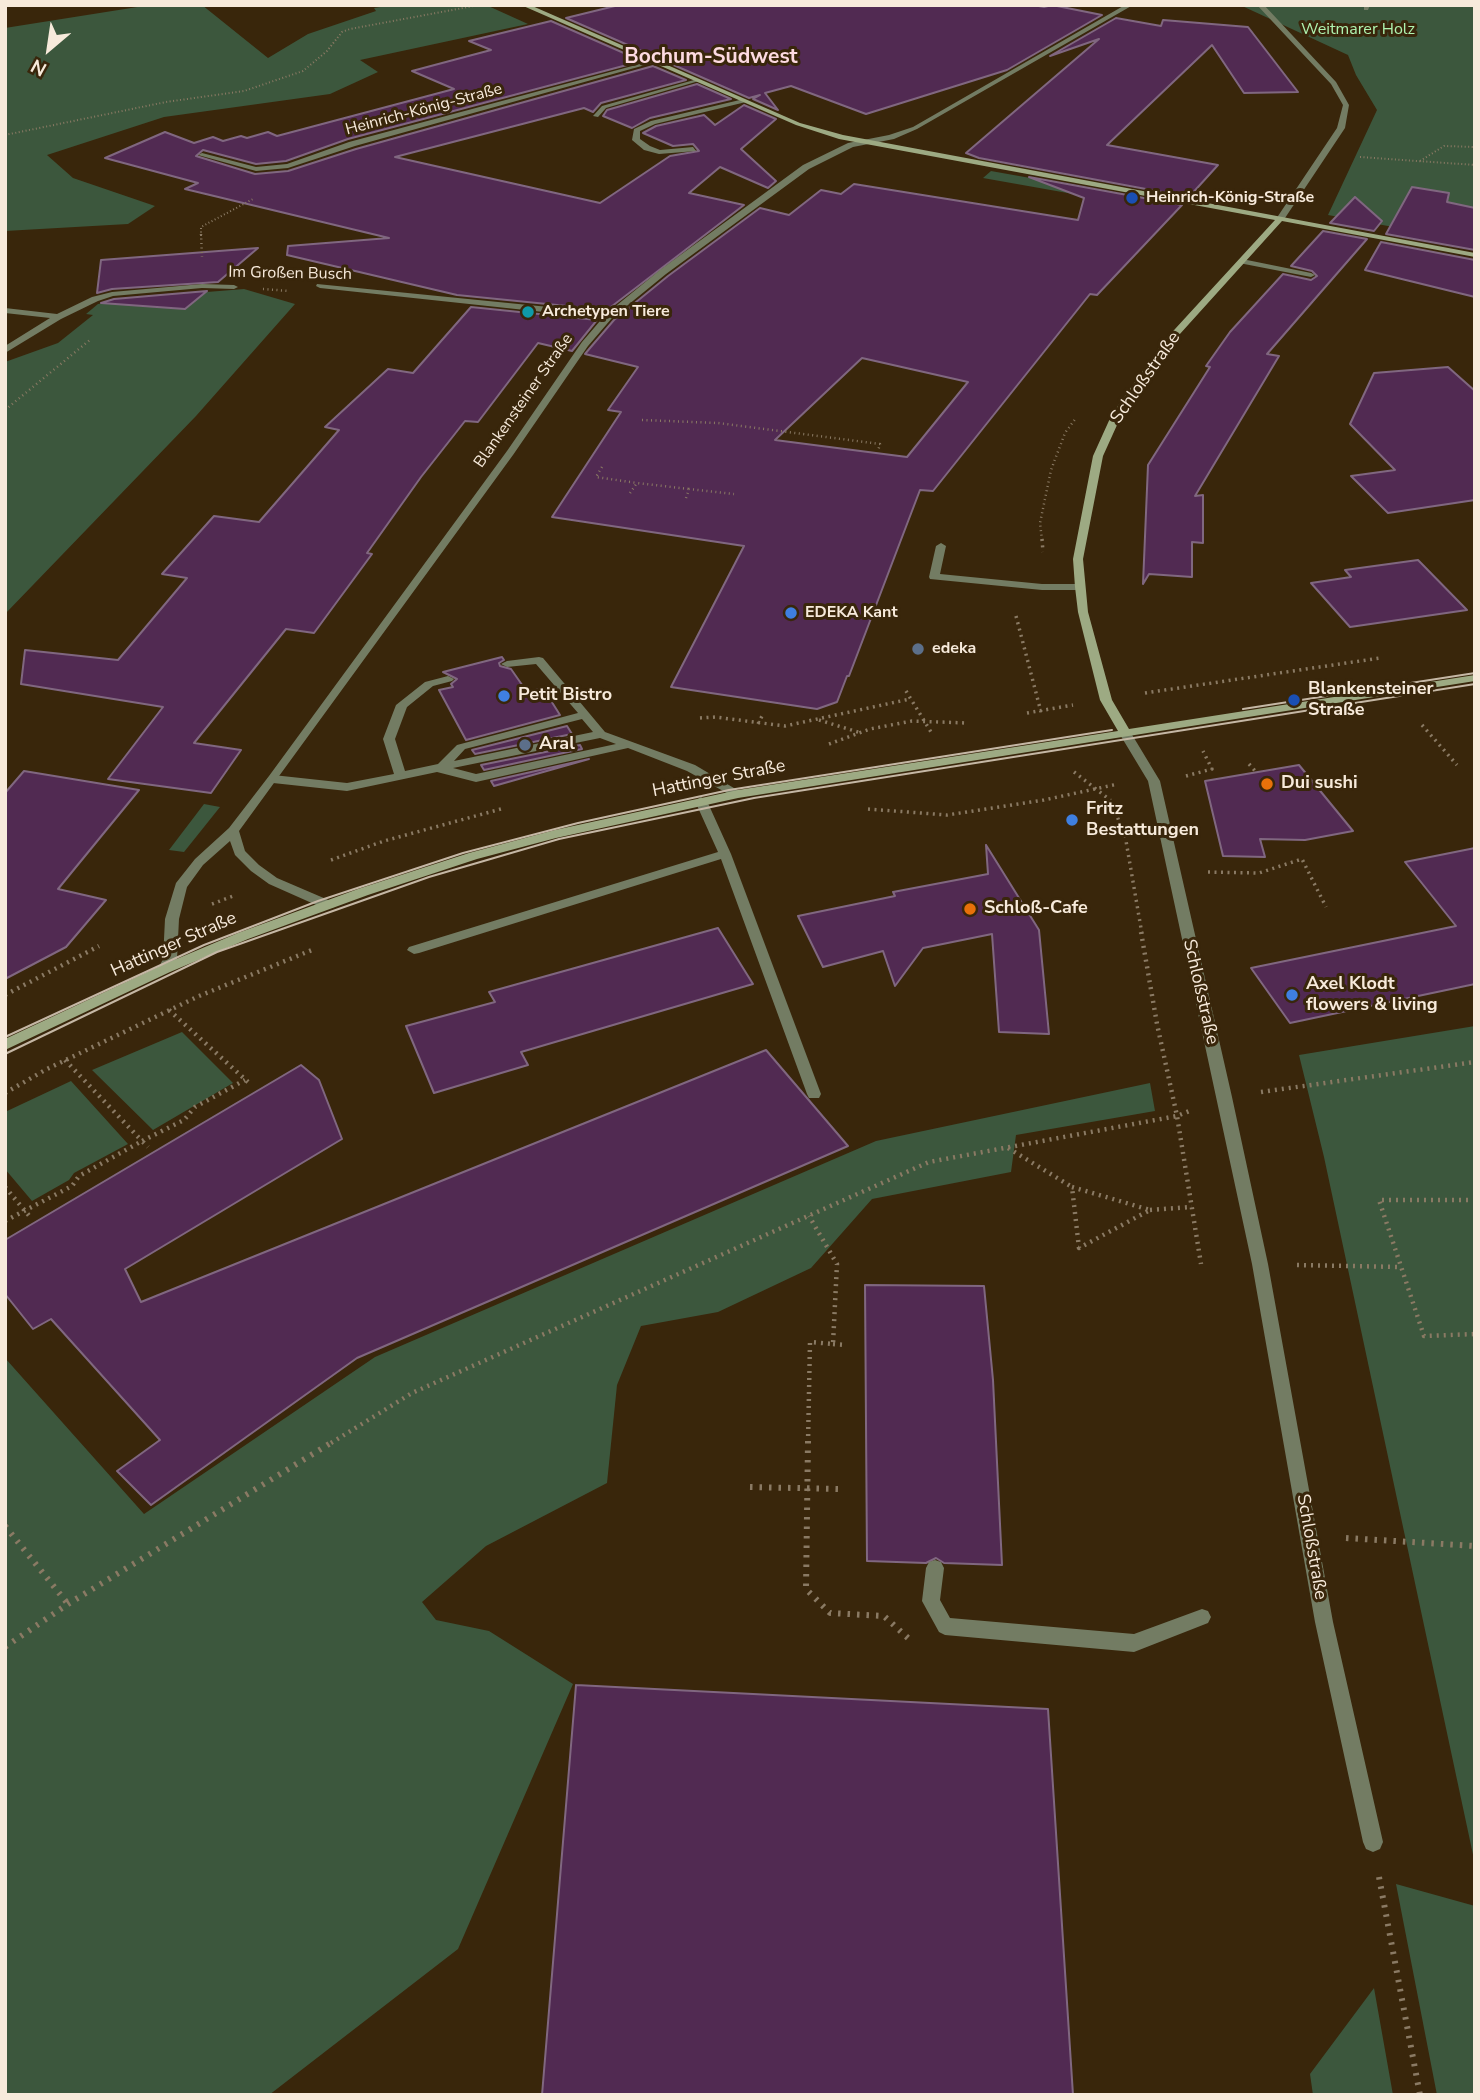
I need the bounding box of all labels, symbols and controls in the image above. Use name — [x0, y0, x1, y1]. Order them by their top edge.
north arrow — [14, 14, 84, 84]
park label: Weitmarer Holz — [1301, 20, 1415, 40]
district label: Bochum-Südwest — [624, 45, 798, 71]
text: N — [26, 53, 51, 82]
street label: Heinrich-König-Straße — [344, 80, 504, 140]
place label: Heinrich-König-Straße — [1146, 188, 1314, 208]
marker: Heinrich-König-Straße — [1124, 190, 1140, 206]
street label: Im Großen Busch — [228, 263, 352, 285]
place label: Archetypen Tiere — [542, 302, 670, 322]
marker: Archetypen Tiere — [520, 304, 536, 320]
street label: Schloßstraße — [1106, 328, 1186, 428]
street label: Blankensteiner Straße — [470, 330, 578, 472]
place label: EDEKA Kant — [805, 603, 898, 623]
marker: EDEKA Kant — [783, 605, 799, 621]
place label: edeka — [932, 639, 976, 659]
marker: edeka — [910, 641, 926, 657]
place label: Blankensteiner Straße — [1308, 679, 1433, 722]
place label: Petit Bistro — [518, 685, 612, 707]
marker: Petit Bistro — [496, 688, 512, 704]
marker: Blankensteiner Straße — [1286, 692, 1302, 708]
place label: Aral — [539, 734, 575, 756]
marker: Aral — [517, 737, 533, 753]
street label: Hattinger Straße — [651, 756, 787, 802]
place label: Dui sushi — [1281, 773, 1358, 795]
marker: Dui sushi — [1259, 776, 1275, 792]
place label: Fritz Bestattungen — [1086, 799, 1199, 842]
marker: Fritz Bestattungen — [1064, 812, 1080, 828]
place label: Schloß-Cafe — [984, 898, 1088, 920]
marker: Schloß-Cafe — [962, 901, 978, 917]
street label: Hattinger Straße — [108, 908, 240, 982]
street label: Schloßstraße — [1177, 937, 1223, 1047]
place label: Axel Klodt flowers & living — [1306, 974, 1438, 1016]
marker: Axel Klodt flowers & living — [1284, 987, 1300, 1003]
street label: Schloßstraße — [1291, 1492, 1331, 1602]

